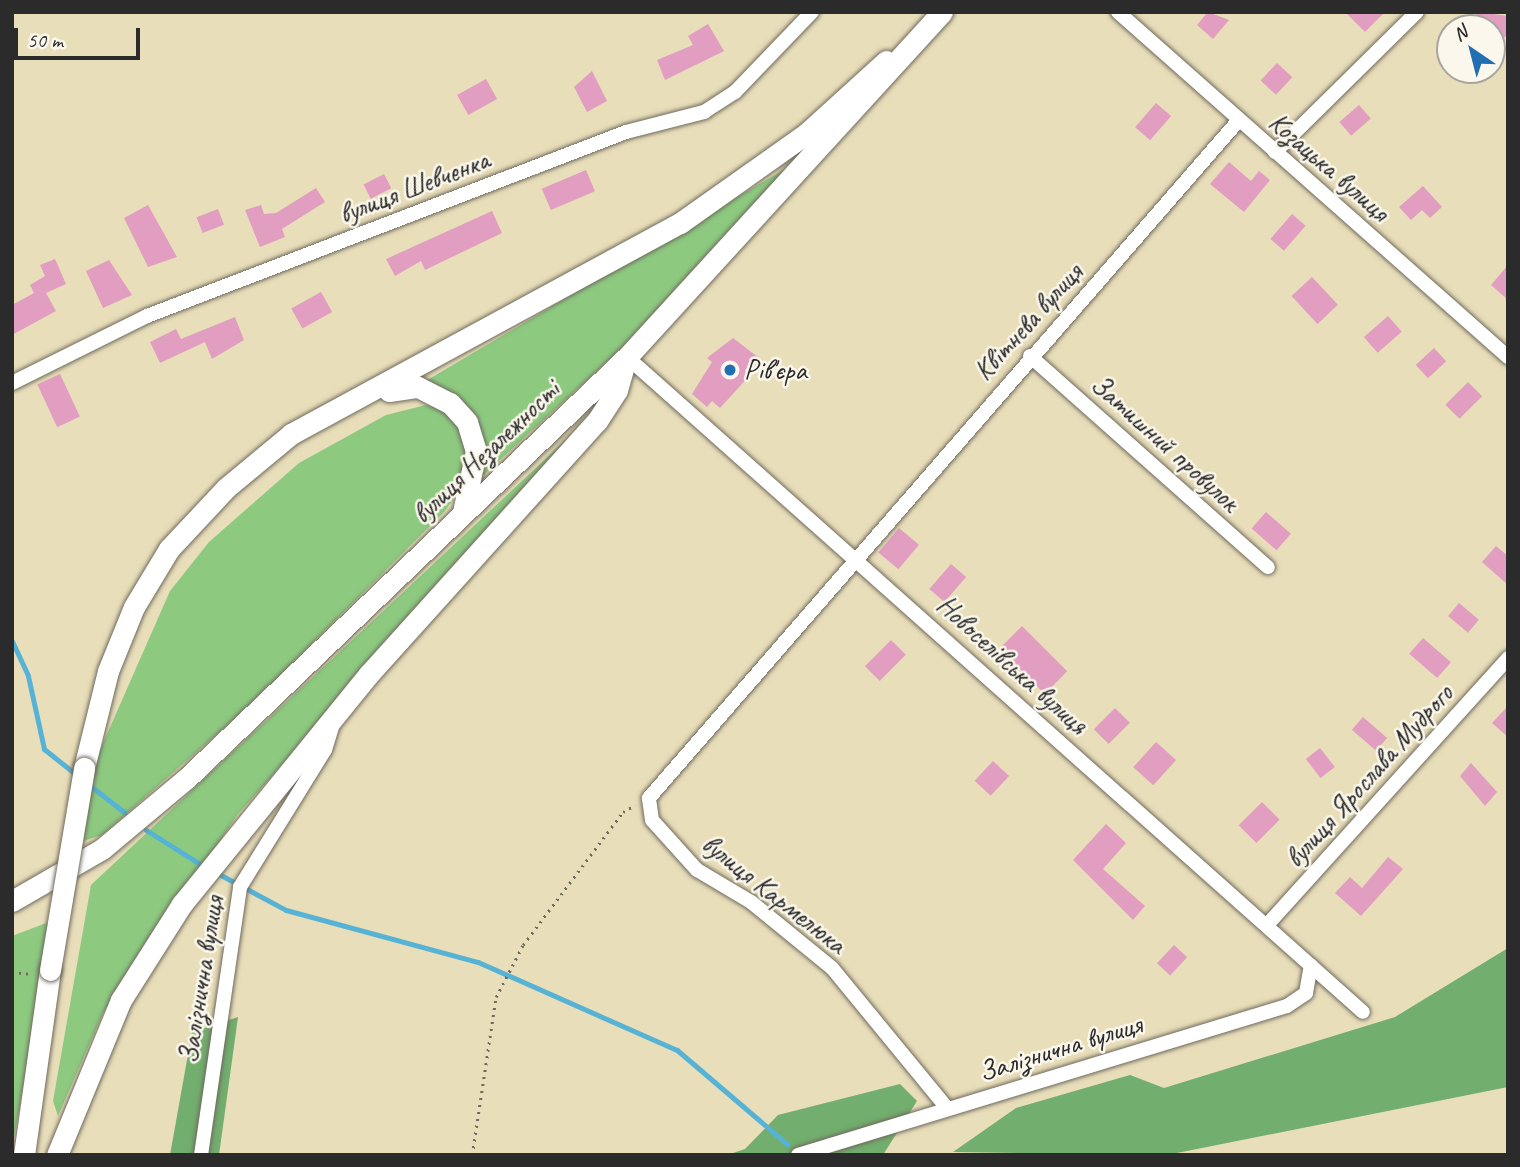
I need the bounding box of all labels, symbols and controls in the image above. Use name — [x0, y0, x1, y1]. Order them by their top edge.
scale bar — [18, 14, 144, 58]
north arrow — [1436, 14, 1506, 84]
text: N — [1448, 20, 1472, 47]
text: 50 m — [27, 27, 63, 53]
street label: Козацька вулиця — [1262, 106, 1396, 228]
street label: вулиця Шевченка — [334, 143, 494, 231]
street label: Квітнева вулиця — [966, 256, 1090, 388]
place label: Рів'єра — [744, 353, 807, 387]
marker: Рів'єра — [722, 362, 738, 378]
street label: Затишний провулок — [1084, 367, 1246, 519]
street label: вулиця Незалежності — [405, 373, 567, 531]
street label: Новоселівська вулиця — [929, 588, 1095, 742]
street label: вулиця Ярослава Мудрого — [1278, 678, 1460, 874]
street label: вулиця Кармелюка — [695, 827, 853, 961]
street label: Залізнична вулиця — [171, 893, 231, 1067]
street label: Залізнична вулиця — [974, 1007, 1146, 1089]

